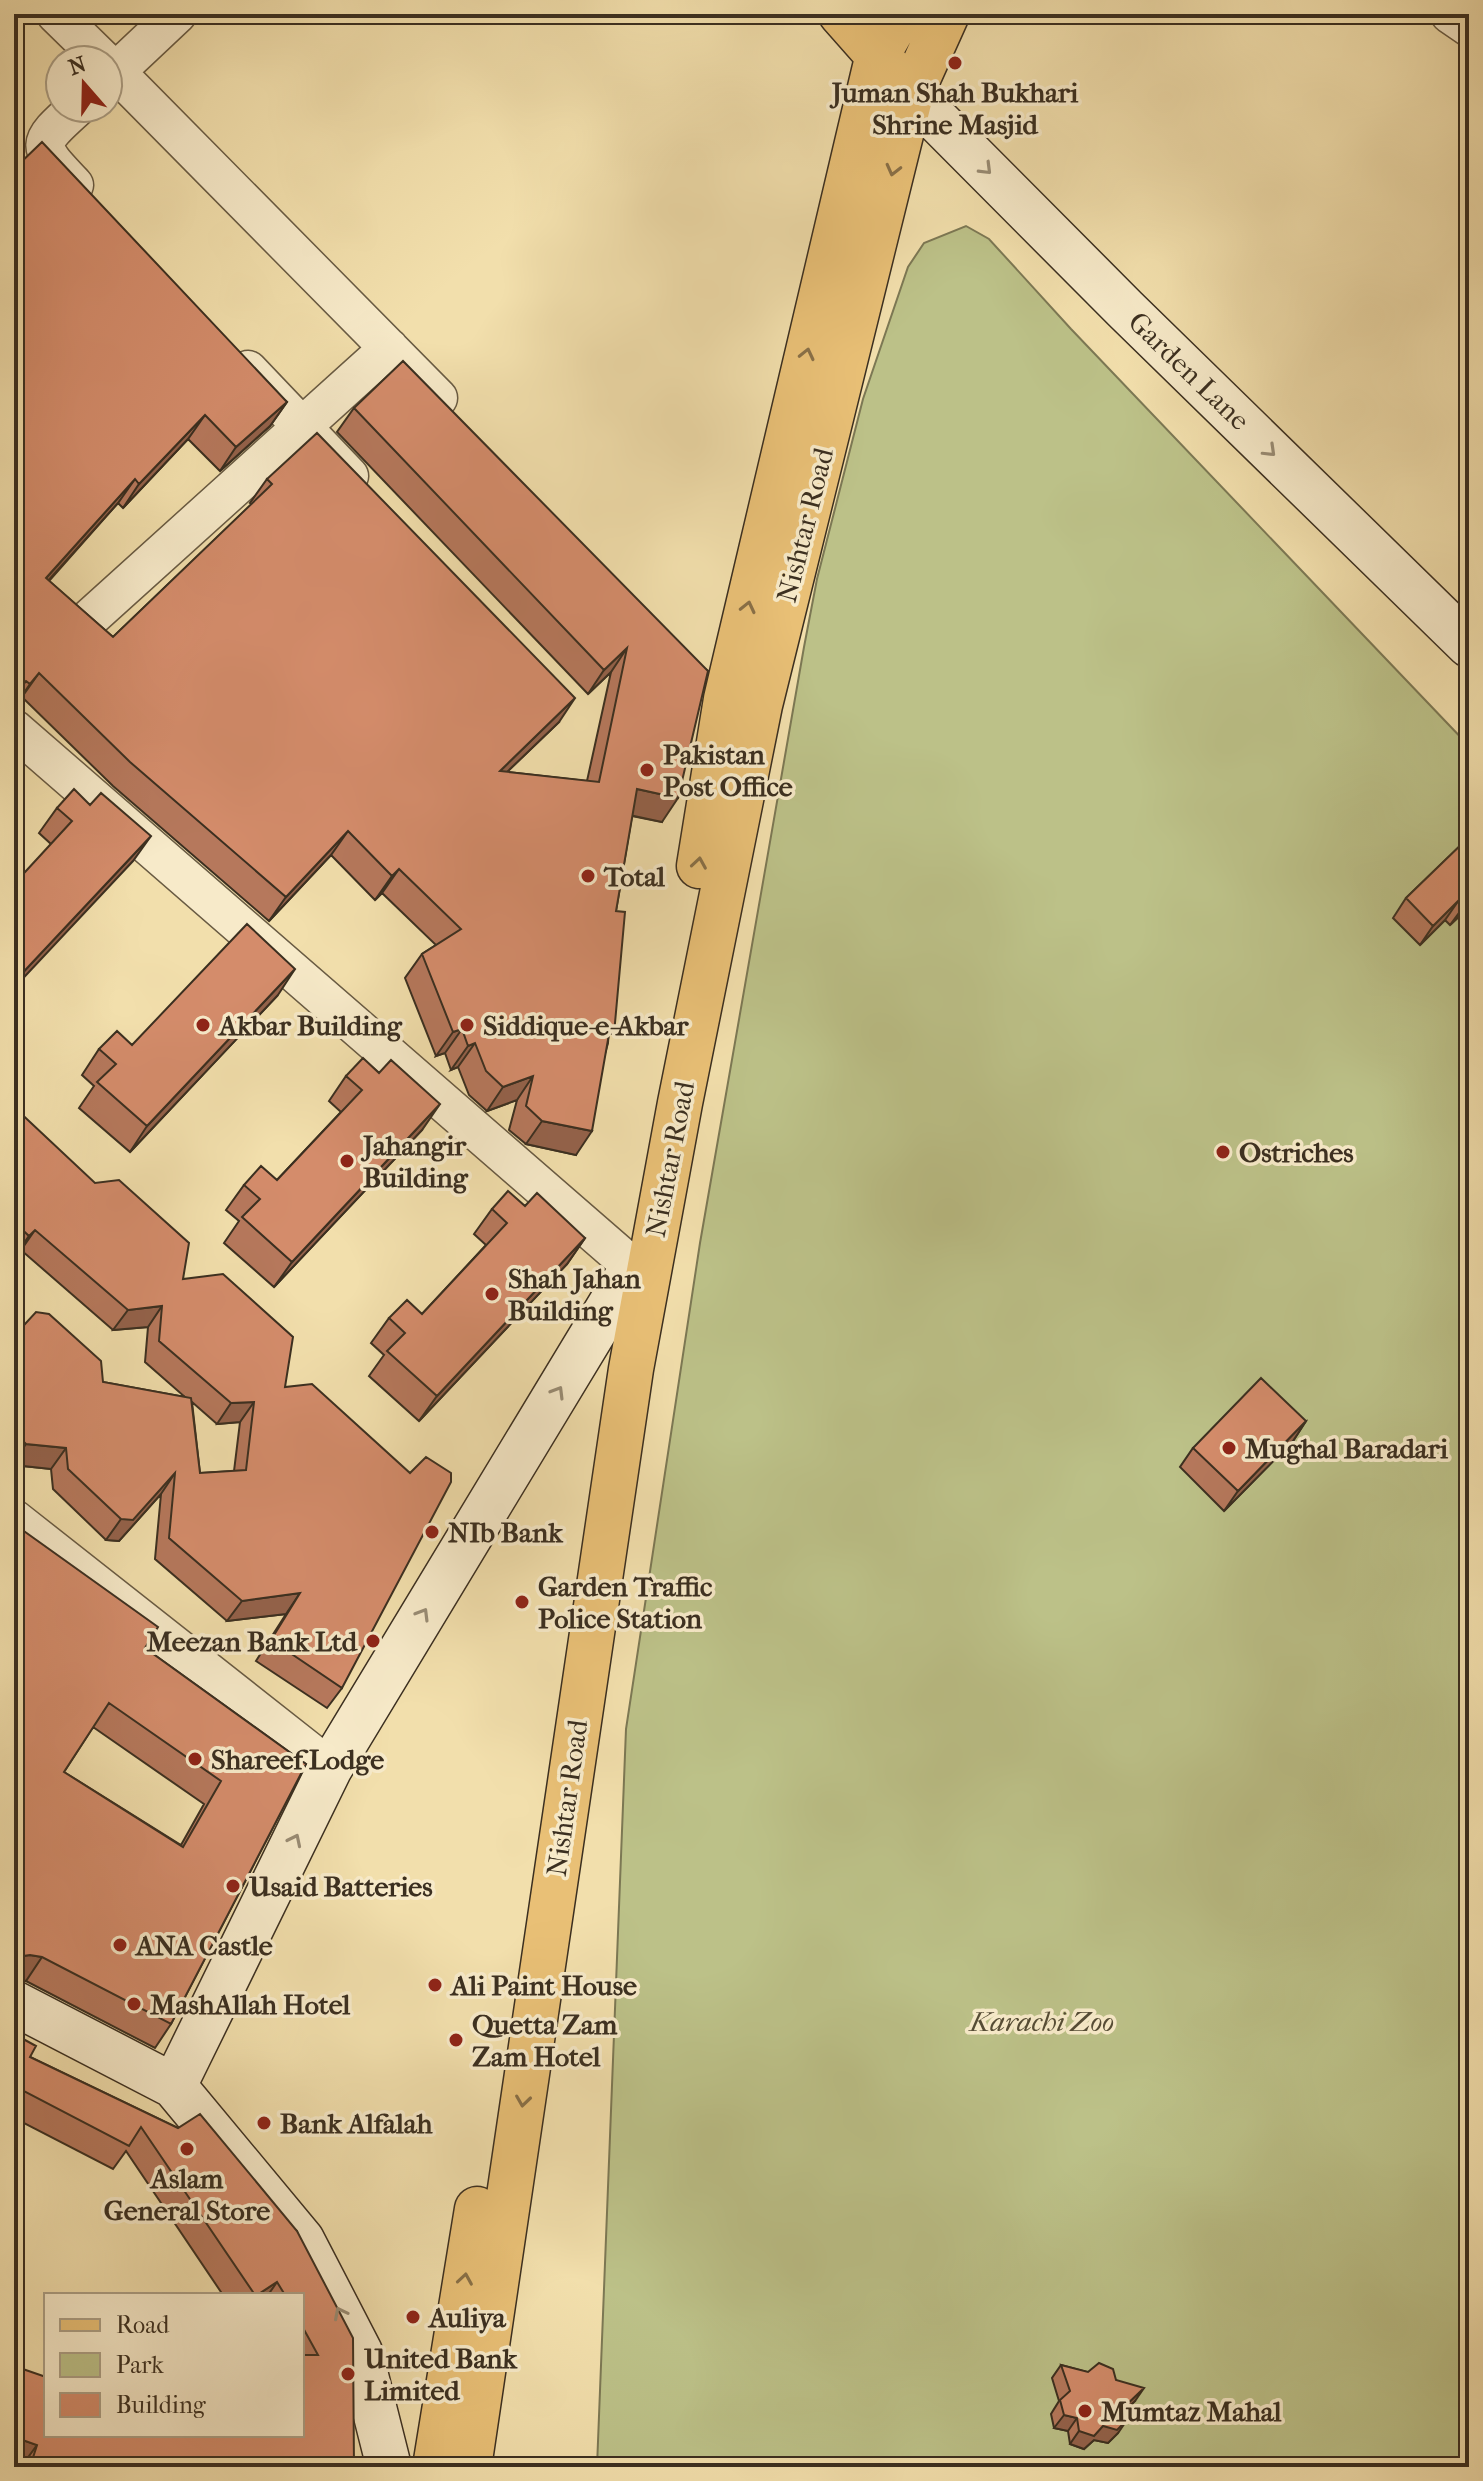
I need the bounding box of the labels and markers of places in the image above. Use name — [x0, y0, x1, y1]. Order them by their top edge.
marker: Juman Shah Bukhari Shrine Masjid — [946, 54, 964, 72]
place label: Juman Shah Bukhari Shrine Masjid — [829, 76, 1079, 141]
place label: Pakistan Post Office — [663, 738, 793, 803]
marker: Pakistan Post Office — [638, 761, 656, 779]
place label: Total — [603, 860, 665, 893]
marker: Total — [579, 867, 597, 885]
place label: Akbar Building — [217, 1009, 403, 1042]
place label: Siddique-e-Akbar — [483, 1009, 689, 1042]
marker: Akbar Building — [194, 1016, 212, 1034]
marker: Siddique-e-Akbar — [458, 1016, 476, 1034]
place label: Jahangir Building — [360, 1129, 469, 1194]
place label: Ostriches — [1239, 1136, 1354, 1169]
marker: Ostriches — [1214, 1143, 1232, 1161]
marker: Jahangir Building — [338, 1152, 356, 1170]
place label: Shah Jahan Building — [508, 1262, 641, 1327]
marker: Shah Jahan Building — [483, 1285, 501, 1303]
place label: Mughal Baradari — [1245, 1432, 1449, 1465]
marker: Mughal Baradari — [1220, 1439, 1238, 1457]
place label: NIb Bank — [448, 1516, 564, 1549]
marker: NIb Bank — [423, 1523, 441, 1541]
place label: Garden Traffic Police Station — [538, 1570, 712, 1635]
marker: Garden Traffic Police Station — [513, 1593, 531, 1611]
place label: Meezan Bank Ltd — [146, 1625, 358, 1658]
marker: Meezan Bank Ltd — [364, 1632, 382, 1650]
place label: Shareef Lodge — [211, 1743, 384, 1776]
marker: Shareef Lodge — [186, 1750, 204, 1768]
place label: Usaid Batteries — [249, 1870, 433, 1903]
marker: Usaid Batteries — [224, 1877, 242, 1895]
place label: ANA Castle — [134, 1929, 273, 1962]
marker: ANA Castle — [111, 1936, 129, 1954]
place label: Ali Paint House — [449, 1969, 637, 2002]
marker: Ali Paint House — [426, 1976, 444, 1994]
place label: MashAllah Hotel — [150, 1988, 350, 2021]
marker: MashAllah Hotel — [125, 1995, 143, 2013]
place label: Quetta Zam Zam Hotel — [472, 2008, 618, 2073]
marker: Quetta Zam Zam Hotel — [447, 2031, 465, 2049]
place label: Bank Alfalah — [280, 2107, 433, 2140]
marker: Bank Alfalah — [255, 2114, 273, 2132]
marker: Aslam General Store — [178, 2140, 196, 2158]
place label: Aslam General Store — [104, 2162, 270, 2227]
place label: Auliya — [427, 2301, 507, 2334]
marker: Auliya — [404, 2308, 422, 2326]
place label: United Bank Limited — [364, 2342, 519, 2407]
marker: United Bank Limited — [339, 2365, 357, 2383]
place label: Mumtaz Mahal — [1101, 2395, 1282, 2428]
marker: Mumtaz Mahal — [1076, 2402, 1094, 2420]

